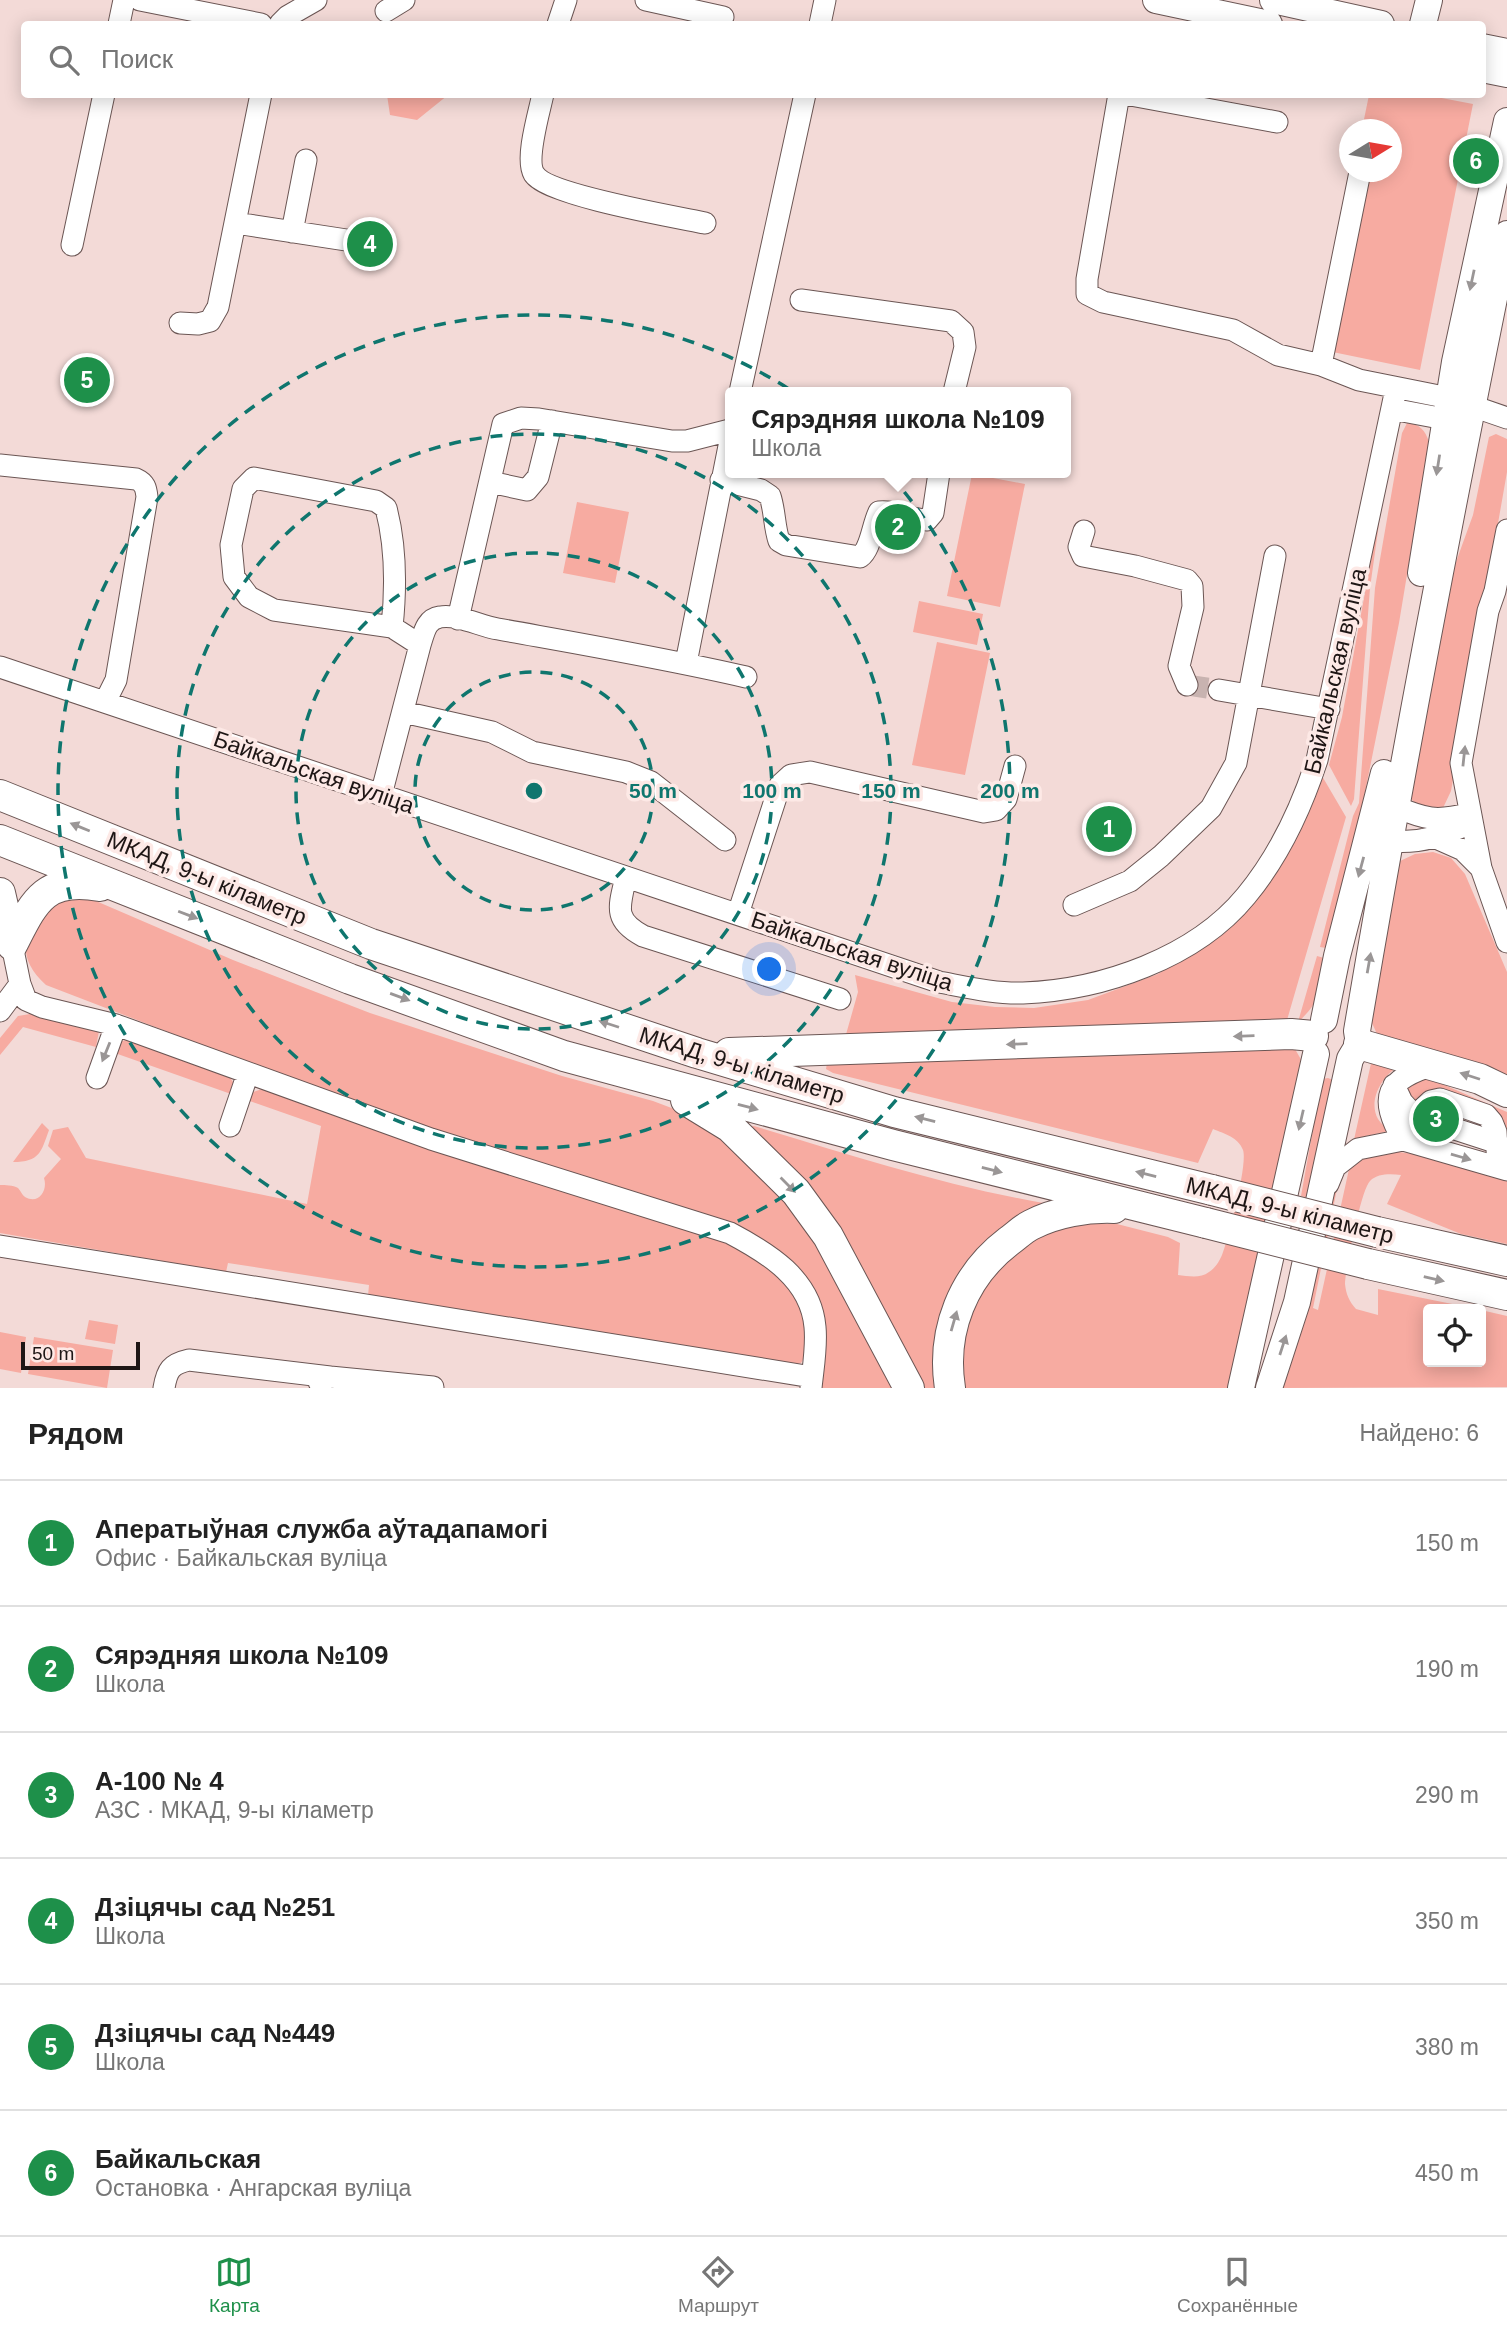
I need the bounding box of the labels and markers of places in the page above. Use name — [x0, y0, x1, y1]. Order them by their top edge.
pin: 6 — [1453, 135, 1499, 187]
pin: 4 — [347, 218, 393, 270]
pin: 5 — [64, 354, 110, 406]
pin: 2 — [875, 501, 921, 553]
centre of rings — [522, 779, 546, 803]
pin: 1 — [1086, 803, 1132, 855]
pin: 3 — [1413, 1093, 1459, 1145]

